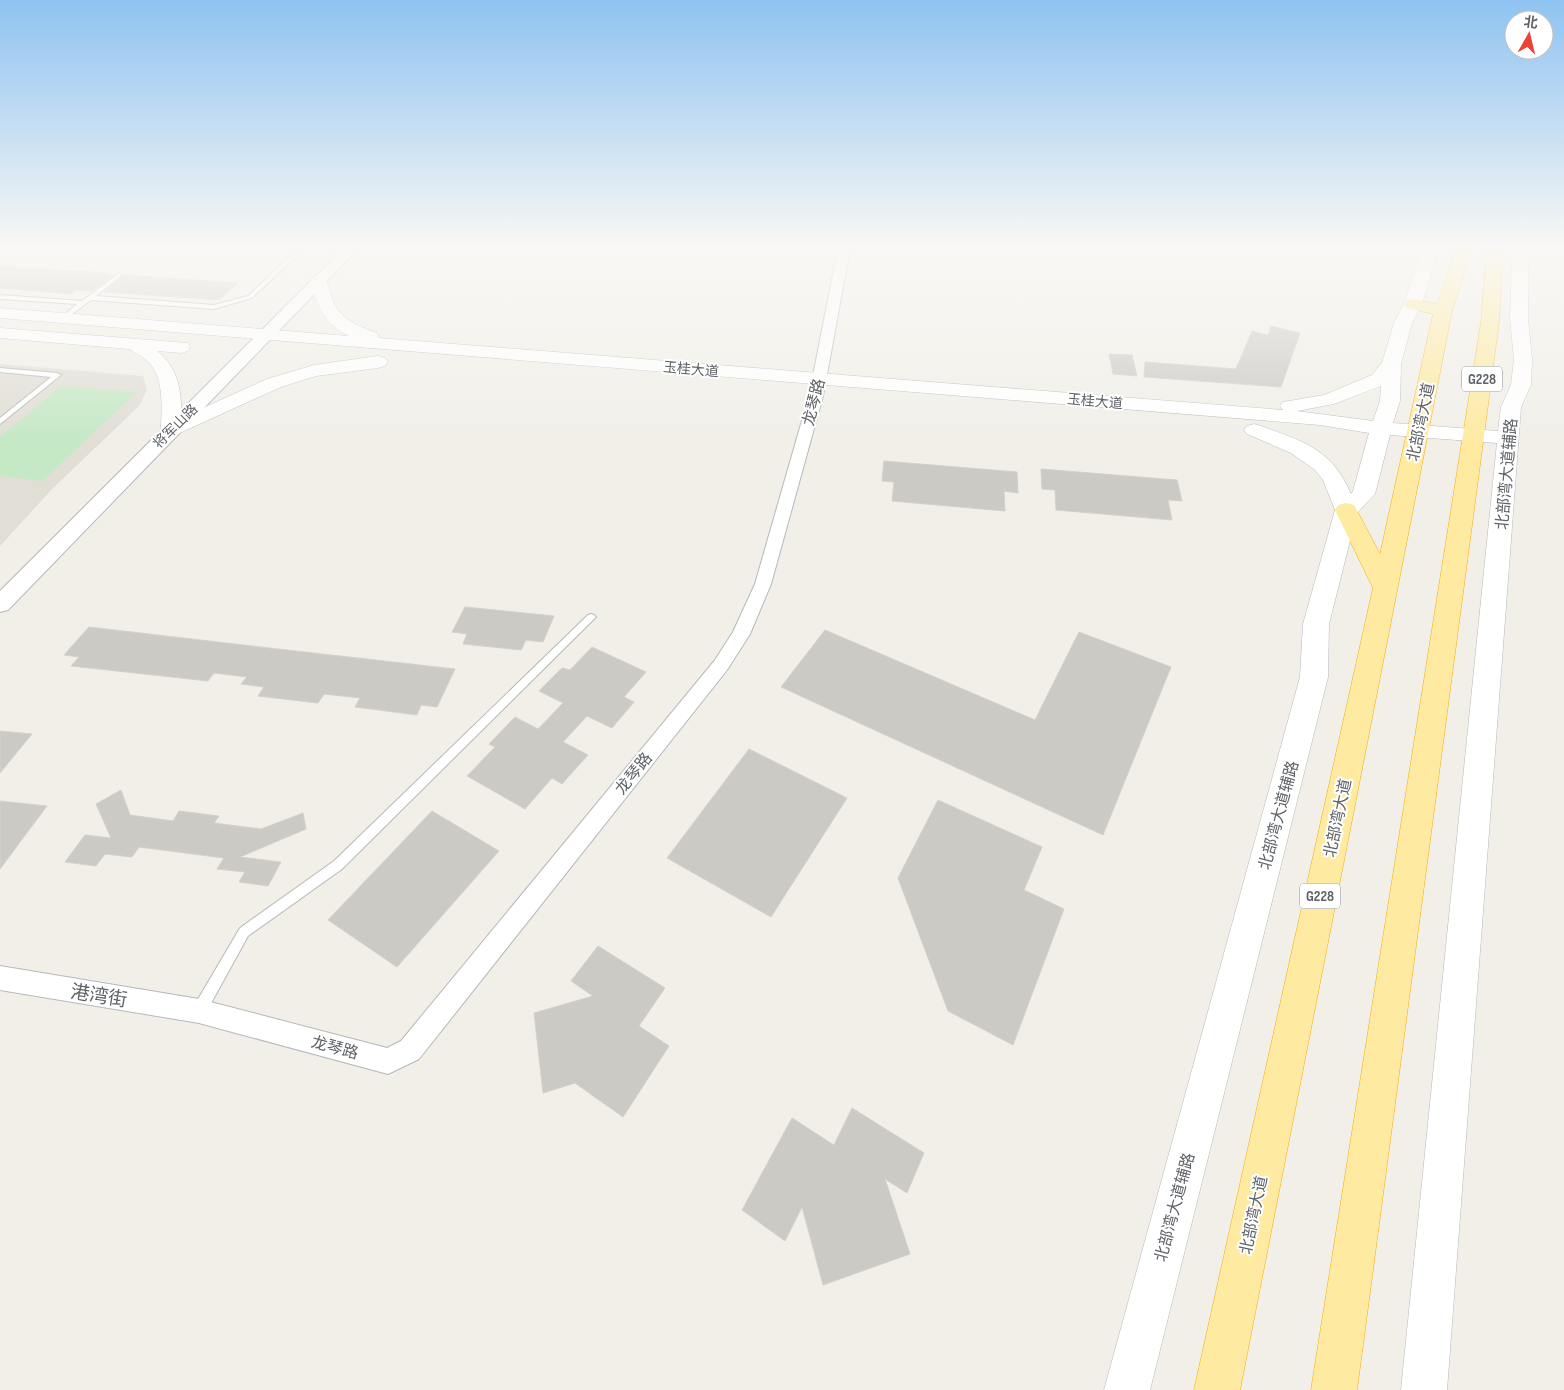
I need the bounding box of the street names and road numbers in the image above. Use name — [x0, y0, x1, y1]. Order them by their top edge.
street label: 玉桂大道 — [662, 359, 720, 380]
road number: G228 — [1462, 366, 1502, 392]
street label: 龙琴路 — [799, 377, 829, 428]
street label: 北部湾大道 — [1404, 381, 1439, 463]
street label: 玉桂大道 — [1066, 391, 1124, 412]
street label: 将军山路 — [150, 401, 201, 452]
street label: 北部湾大道辅路 — [1493, 418, 1522, 531]
street label: 龙琴路 — [612, 749, 657, 799]
street label: 北部湾大道辅路 — [1256, 759, 1303, 872]
street label: 北部湾大道 — [1321, 777, 1356, 859]
road number: G228 — [1300, 884, 1340, 908]
street label: 港湾街 — [69, 981, 129, 1012]
street label: 龙琴路 — [309, 1033, 360, 1064]
street label: 北部湾大道辅路 — [1152, 1151, 1199, 1264]
street label: 北部湾大道 — [1237, 1174, 1272, 1256]

